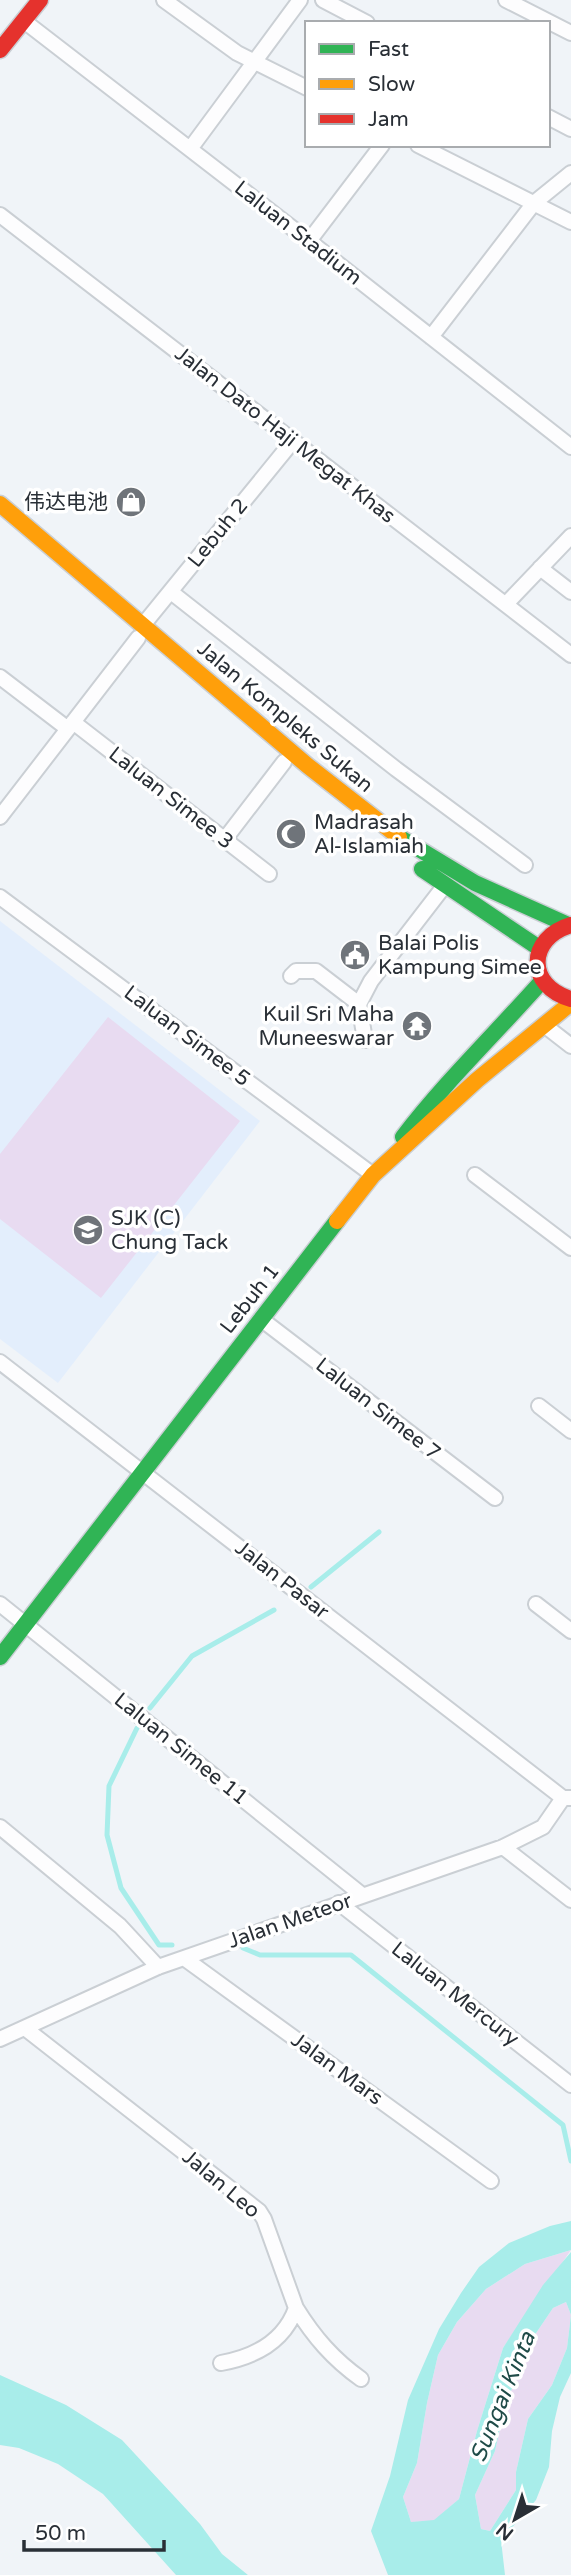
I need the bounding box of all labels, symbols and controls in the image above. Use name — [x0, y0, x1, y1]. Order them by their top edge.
legend — [305, 21, 550, 147]
text: Fast — [368, 37, 409, 62]
text: Slow — [368, 72, 416, 97]
text: Jam — [368, 107, 409, 132]
street label: Laluan Stadium — [229, 175, 367, 291]
street label: Jalan Dato Haji Megat Khas — [170, 341, 400, 529]
shop icon: 伟达电池 — [114, 485, 148, 519]
place label: 伟达电池 — [24, 490, 108, 515]
street label: Lebuh 2 — [183, 493, 253, 573]
street label: Jalan Kompleks Sukan — [192, 636, 378, 798]
street label: Laluan Simee 3 — [104, 741, 238, 855]
place label: Madrasah Al-Islamiah — [314, 810, 424, 859]
mosque icon: Madrasah Al-Islamiah — [274, 817, 308, 851]
place label: Balai Polis Kampung Simee — [378, 931, 542, 980]
public building icon: Balai Polis Kampung Simee — [338, 938, 372, 972]
street label: Laluan Simee 5 — [119, 980, 255, 1092]
place label: Kuil Sri Maha Muneeswarar — [258, 1002, 394, 1051]
temple icon: Kuil Sri Maha Muneeswarar — [400, 1009, 434, 1043]
place label: SJK (C) Chung Tack — [111, 1206, 228, 1255]
school or university icon: SJK (C) Chung Tack — [71, 1213, 105, 1247]
street label: Lebuh 1 — [215, 1259, 285, 1339]
street label: Laluan Simee 7 — [311, 1352, 445, 1466]
street label: Jalan Pasar — [230, 1536, 334, 1624]
street label: Laluan Simee 11 — [109, 1687, 253, 1811]
street label: Jalan Meteor — [225, 1888, 355, 1954]
street label: Laluan Mercury — [386, 1936, 524, 2052]
street label: Jalan Mars — [286, 2027, 388, 2111]
street label: Jalan Leo — [177, 2144, 265, 2224]
water label: Sungai Kinta — [464, 2327, 542, 2466]
north arrow — [480, 2484, 550, 2554]
scale bar — [24, 2508, 164, 2552]
text: N — [492, 2518, 518, 2545]
text: 50 m — [35, 2521, 86, 2546]

